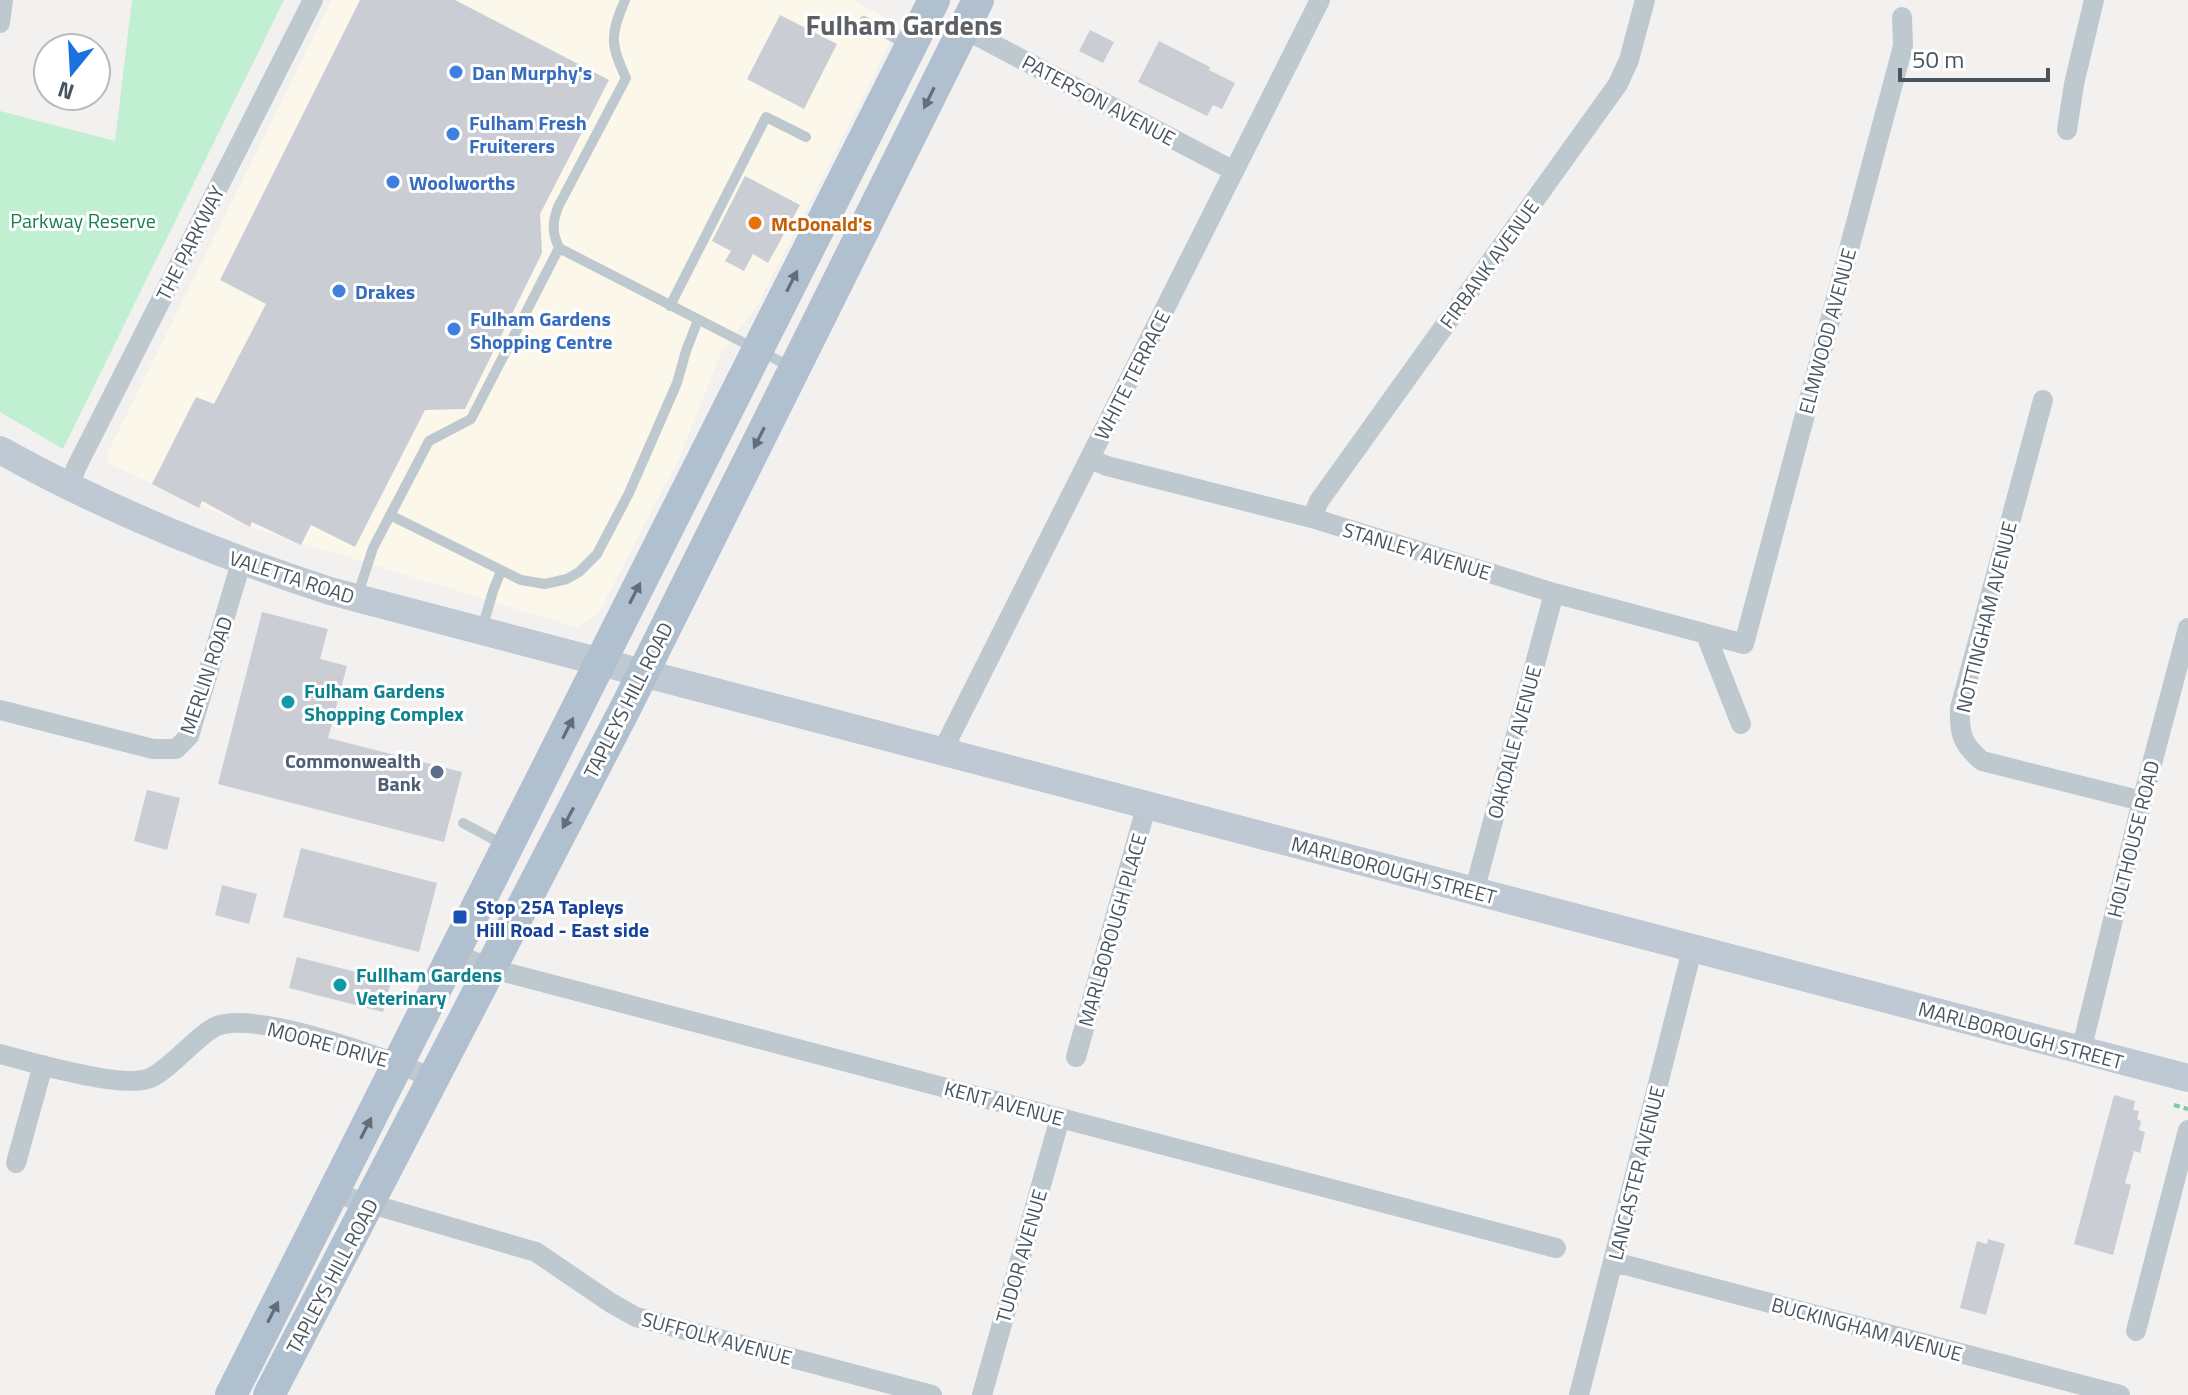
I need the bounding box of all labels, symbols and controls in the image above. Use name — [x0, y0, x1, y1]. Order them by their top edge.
district label: Fulham Gardens — [805, 3, 1003, 46]
north arrow — [32, 32, 112, 112]
scale bar — [1900, 32, 2048, 82]
text: 50 m — [1912, 41, 1964, 77]
street label: PATERSON AVENUE — [1017, 47, 1181, 153]
place label: Dan Murphy's — [472, 57, 592, 88]
marker: Dan Murphy's — [447, 63, 465, 81]
text: N — [53, 72, 78, 110]
one-way arrow — [922, 87, 936, 110]
place label: Fulham Fresh Fruiterers — [469, 107, 587, 161]
marker: Fulham Fresh Fruiterers — [444, 125, 462, 143]
place label: Woolworths — [409, 167, 515, 198]
marker: Woolworths — [384, 173, 402, 191]
street label: THE PARKWAY — [148, 180, 232, 306]
street label: FIRBANK AVENUE — [1432, 193, 1546, 335]
park label: Parkway Reserve — [10, 205, 156, 236]
place label: McDonald's — [771, 208, 872, 239]
marker: McDonald's — [746, 214, 764, 232]
street label: ELMWOOD AVENUE — [1790, 245, 1864, 417]
one-way arrow — [785, 269, 799, 292]
place label: Drakes — [355, 276, 415, 307]
marker: Drakes — [330, 282, 348, 300]
place label: Fulham Gardens Shopping Centre — [470, 303, 613, 357]
street label: WHITE TERRACE — [1086, 305, 1178, 445]
marker: Fulham Gardens Shopping Centre — [445, 320, 463, 338]
one-way arrow — [752, 427, 766, 450]
street label: STANLEY AVENUE — [1339, 514, 1495, 588]
street label: NOTTINGHAM AVENUE — [1947, 518, 2025, 716]
street label: VALETTA ROAD — [225, 542, 359, 612]
one-way arrow — [629, 581, 642, 604]
street label: MERLIN ROAD — [171, 612, 241, 738]
street label: TAPLEYS HILL ROAD — [575, 616, 681, 784]
street label: OAKDALE AVENUE — [1479, 662, 1549, 822]
place label: Fulham Gardens Shopping Complex — [304, 675, 464, 729]
marker: Fulham Gardens Shopping Complex — [279, 693, 297, 711]
one-way arrow — [561, 716, 575, 739]
place label: Commonwealth Bank — [285, 745, 422, 799]
street label: HOLTHOUSE ROAD — [2098, 757, 2168, 921]
marker: Commonwealth Bank — [428, 763, 446, 781]
one-way arrow — [561, 806, 574, 829]
street label: MARLBOROUGH STREET — [1288, 828, 1500, 912]
street label: MARLBOROUGH PLACE — [1070, 830, 1154, 1030]
place label: Stop 25A Tapleys Hill Road - East side — [476, 891, 649, 945]
marker: Stop 25A Tapleys Hill Road - East side — [451, 908, 469, 926]
place label: Fullham Gardens Veterinary — [356, 959, 502, 1013]
marker: Fullham Gardens Veterinary — [331, 976, 349, 994]
street label: MARLBOROUGH STREET — [1915, 993, 2127, 1077]
street label: MOORE DRIVE — [264, 1013, 392, 1075]
street label: KENT AVENUE — [941, 1072, 1067, 1134]
street label: LANCASTER AVENUE — [1599, 1083, 1673, 1263]
one-way arrow — [359, 1117, 373, 1140]
street label: TUDOR AVENUE — [987, 1186, 1055, 1326]
street label: TAPLEYS HILL ROAD — [278, 1193, 386, 1359]
street label: BUCKINGHAM AVENUE — [1768, 1289, 1966, 1369]
one-way arrow — [266, 1300, 280, 1323]
street label: SUFFOLK AVENUE — [638, 1303, 796, 1373]

